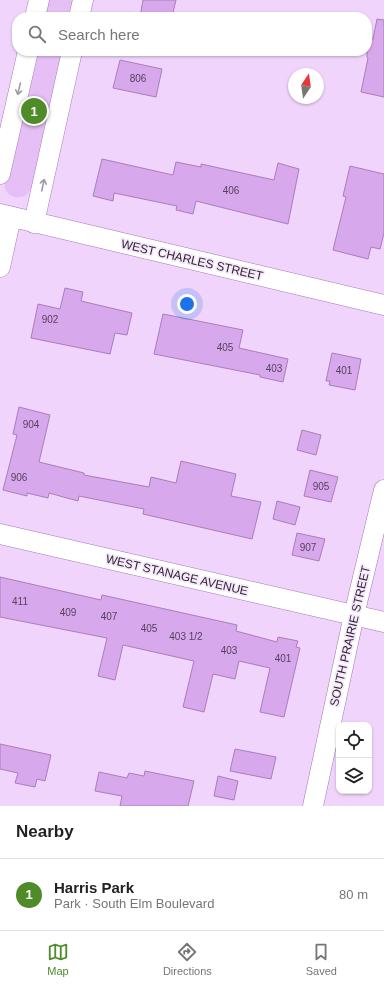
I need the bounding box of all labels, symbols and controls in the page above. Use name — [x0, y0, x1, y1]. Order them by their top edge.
search box — [12, 12, 372, 56]
icon: search — [26, 23, 48, 45]
text: Search here — [58, 26, 140, 43]
north arrow — [288, 68, 324, 104]
house number: 806 — [130, 73, 147, 84]
one-way arrow — [15, 82, 23, 95]
pin: 1 — [21, 96, 47, 126]
one-way arrow — [39, 178, 47, 191]
house number: 406 — [223, 185, 240, 196]
street label: WEST CHARLES STREET — [120, 237, 265, 283]
your location — [177, 294, 197, 314]
house number: 902 — [42, 314, 59, 325]
house number: 405 — [217, 342, 234, 353]
house number: 403 — [266, 363, 283, 374]
house number: 401 — [336, 365, 353, 376]
house number: 904 — [23, 419, 40, 430]
house number: 906 — [11, 472, 28, 483]
house number: 905 — [313, 481, 330, 492]
house number: 907 — [300, 542, 317, 553]
street label: WEST STANAGE AVENUE — [105, 552, 249, 598]
street label: SOUTH PRAIRIE STREET — [327, 564, 373, 708]
house number: 411 — [12, 596, 28, 607]
house number: 409 — [60, 607, 77, 618]
house number: 407 — [101, 611, 118, 622]
house number: 405 — [141, 623, 158, 634]
house number: 403 1/2 — [169, 631, 203, 642]
house number: 403 — [221, 645, 238, 656]
house number: 401 — [275, 653, 292, 664]
map controls — [336, 722, 372, 794]
button: locate — [336, 722, 372, 758]
button: layers — [336, 758, 372, 794]
text: Nearby — [16, 822, 74, 841]
text: Harris Park — [54, 879, 134, 896]
text: 1 — [25, 887, 33, 902]
text: 80 m — [339, 887, 368, 902]
text: Park · South Elm Boulevard — [54, 896, 214, 911]
tab: Map — [47, 941, 69, 977]
tab: Directions — [163, 941, 212, 977]
tab: Saved — [306, 941, 337, 977]

